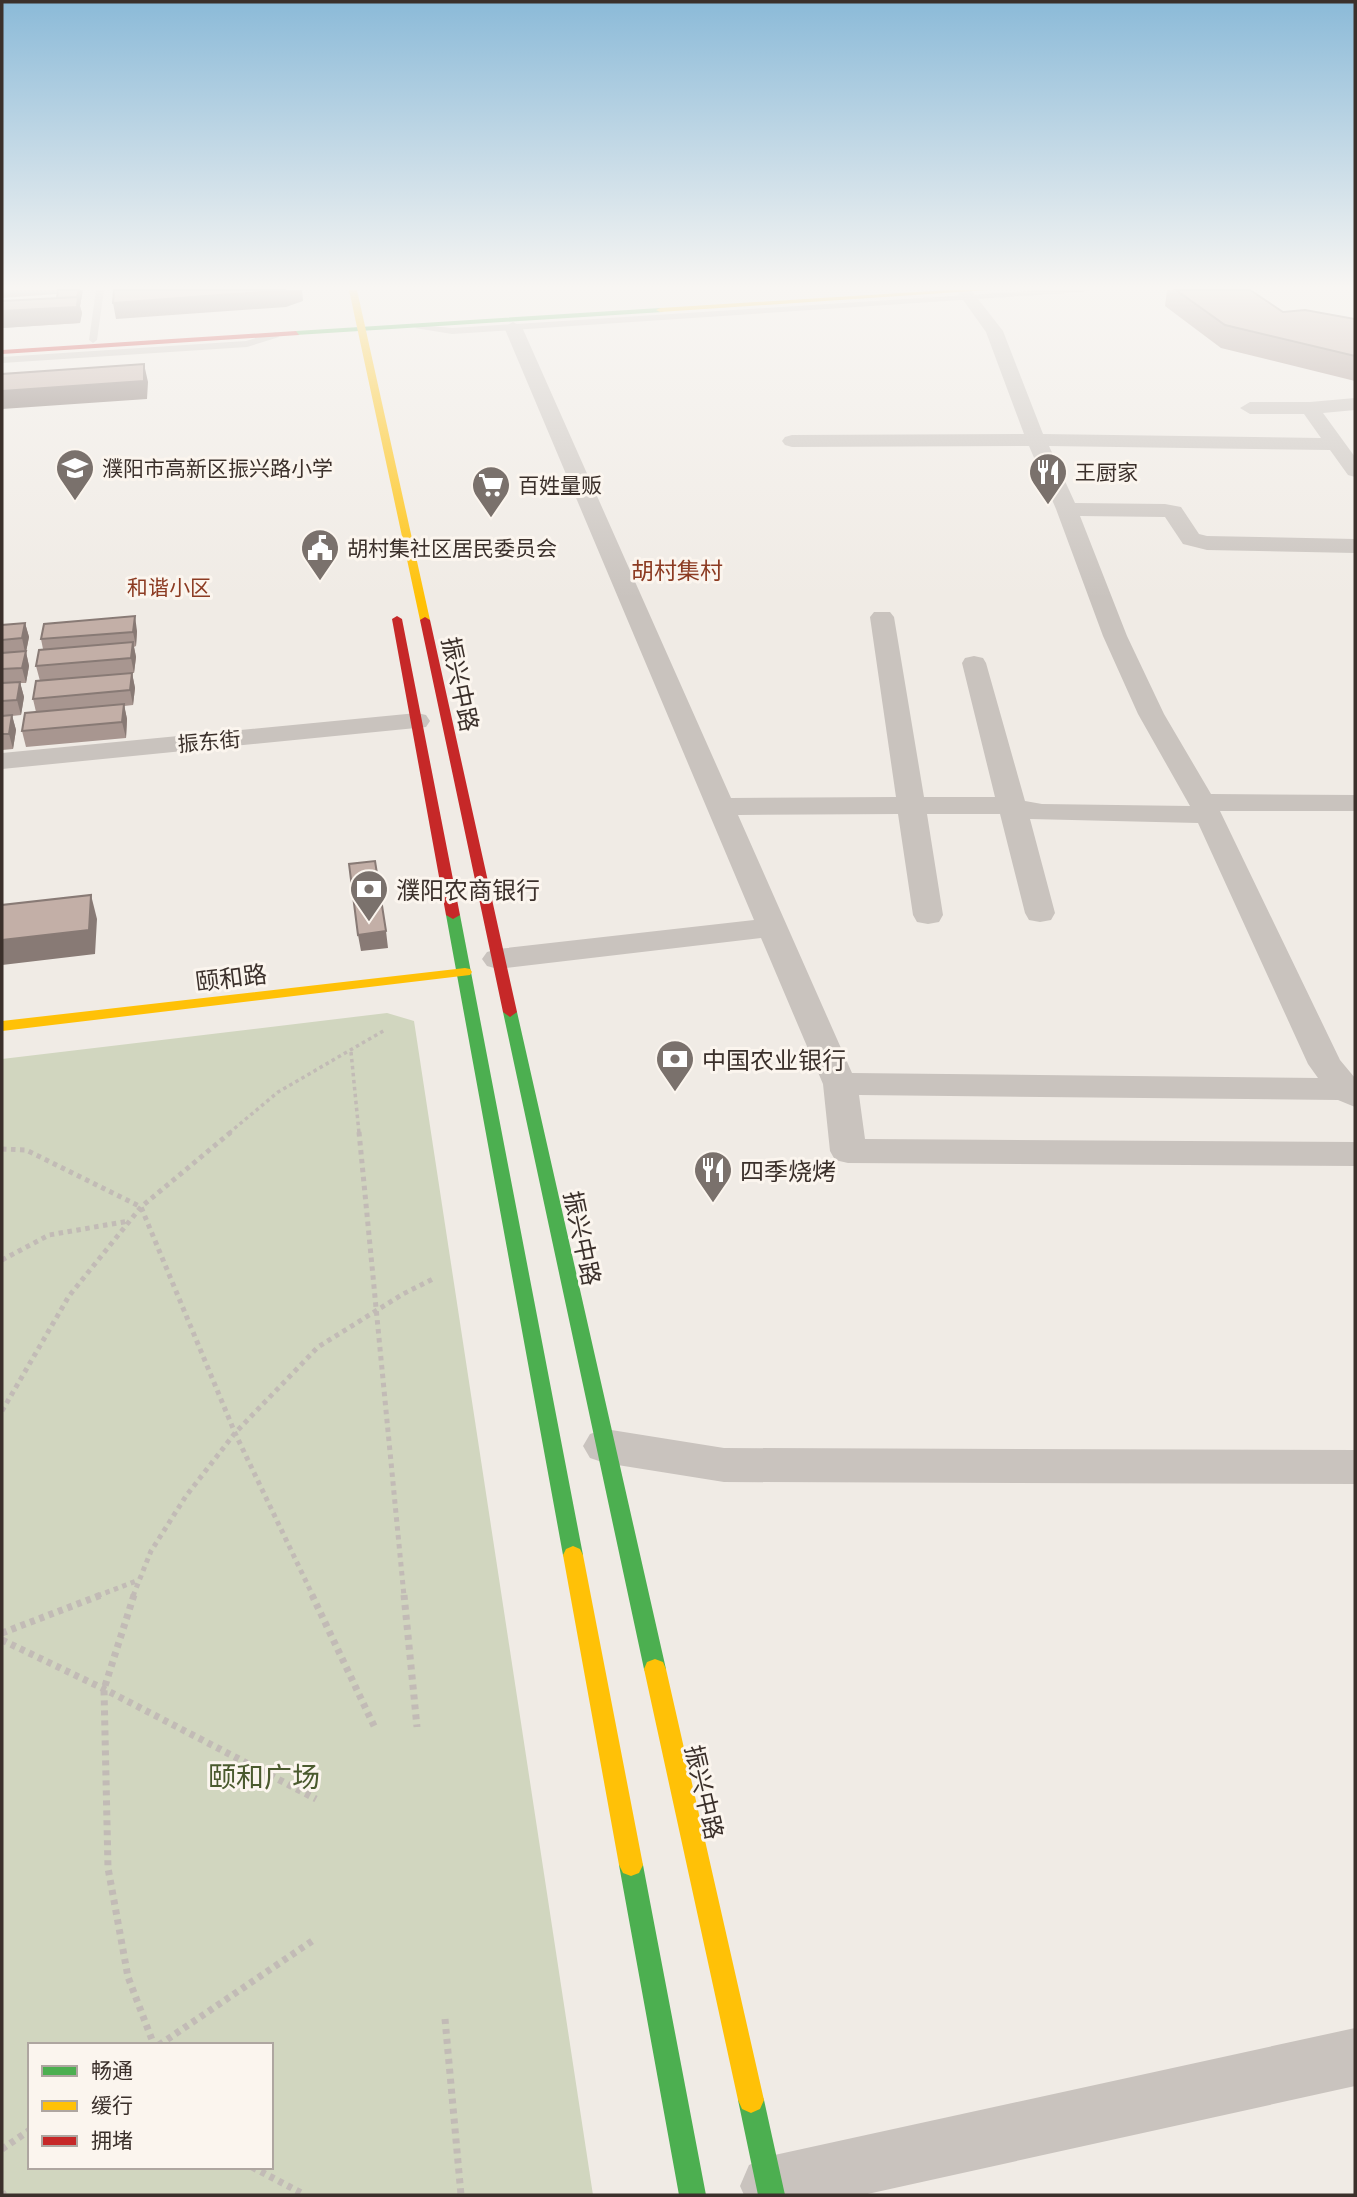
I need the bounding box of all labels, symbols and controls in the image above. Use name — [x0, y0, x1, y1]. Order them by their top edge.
school or university icon: 濮阳市高新区振兴路小学 — [54, 447, 96, 502]
restaurant icon: 王厨家 — [1027, 451, 1069, 506]
place label: 濮阳市高新区振兴路小学 — [102, 454, 333, 482]
place label: 王厨家 — [1075, 458, 1138, 486]
supermarket icon: 百姓量贩 — [470, 464, 512, 519]
place label: 百姓量贩 — [518, 471, 602, 499]
public building icon: 胡村集社区居民委员会 — [299, 527, 341, 582]
place label: 胡村集社区居民委员会 — [347, 534, 557, 562]
district label: 胡村集村 — [631, 554, 723, 586]
district label: 和谐小区 — [127, 573, 211, 601]
street label: 振兴中路 — [435, 634, 487, 734]
street label: 振东街 — [176, 724, 242, 758]
bank icon: 濮阳农商银行 — [348, 868, 390, 923]
place label: 濮阳农商银行 — [396, 873, 540, 906]
street label: 颐和路 — [193, 956, 269, 998]
bank icon: 中国农业银行 — [654, 1038, 696, 1093]
place label: 中国农业银行 — [702, 1043, 846, 1076]
restaurant icon: 四季烧烤 — [692, 1149, 734, 1204]
place label: 四季烧烤 — [740, 1154, 836, 1187]
street label: 振兴中路 — [557, 1188, 609, 1288]
street label: 振兴中路 — [678, 1742, 732, 1842]
park label: 颐和广场 — [208, 1757, 320, 1795]
legend — [28, 2043, 273, 2169]
text: 畅通 — [91, 2056, 133, 2084]
text: 缓行 — [91, 2091, 133, 2119]
text: 拥堵 — [91, 2126, 133, 2154]

